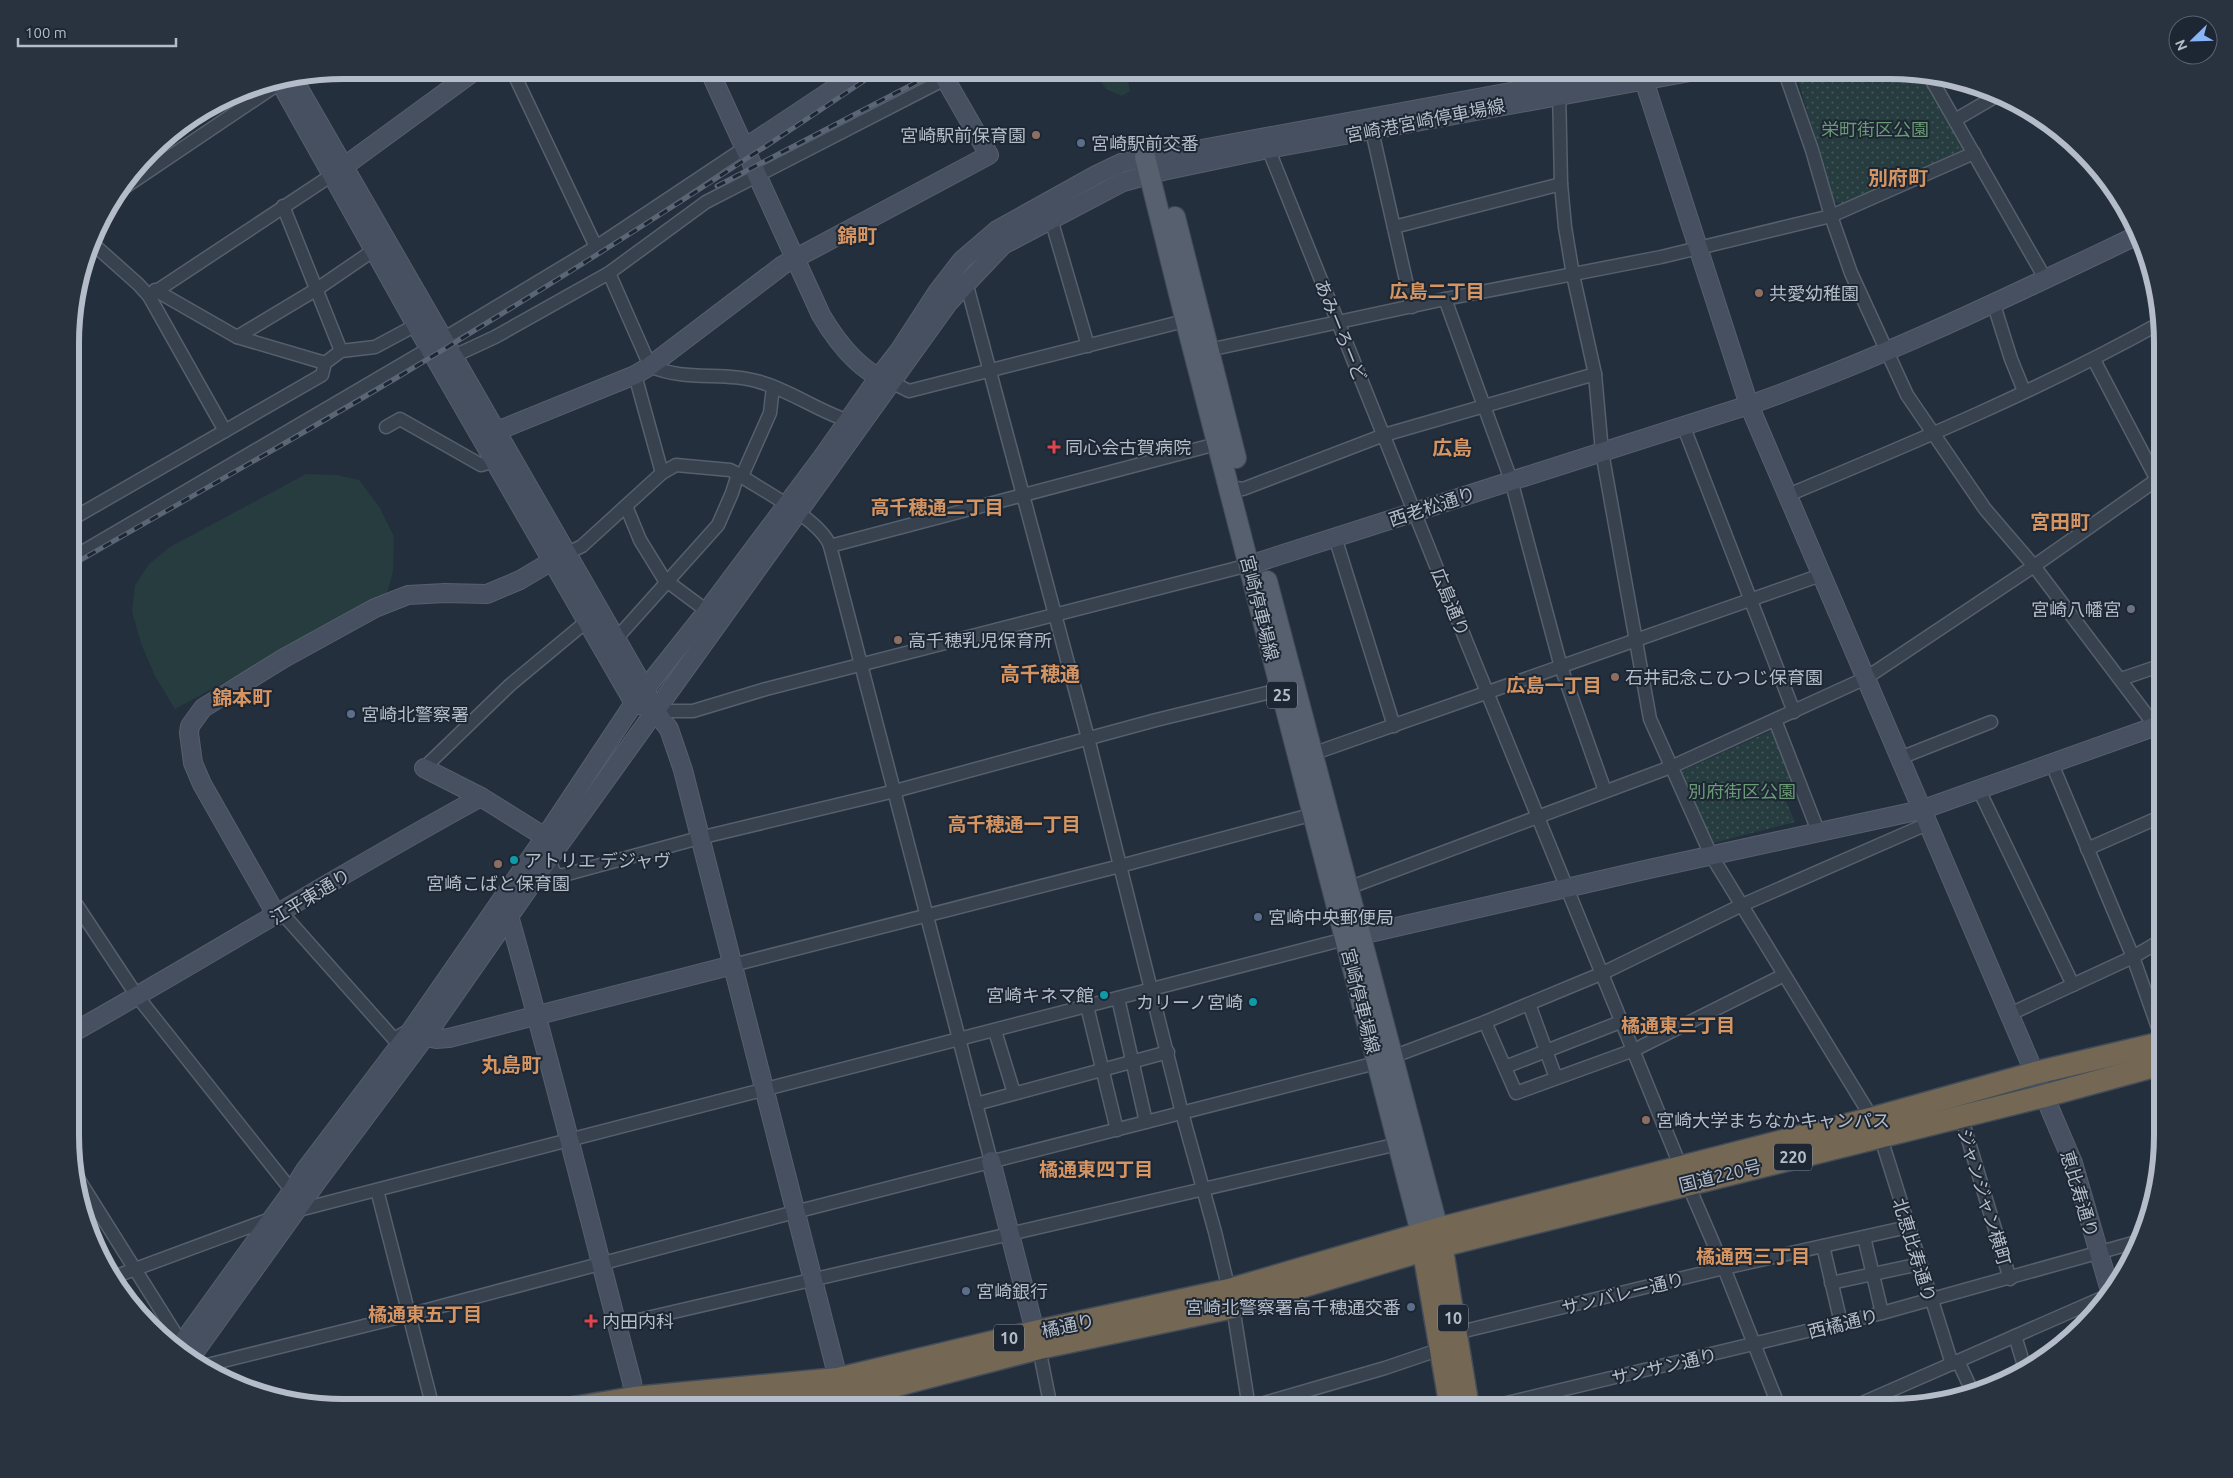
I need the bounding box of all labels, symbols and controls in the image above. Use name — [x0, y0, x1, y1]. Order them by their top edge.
scale bar — [18, 15, 175, 47]
north arrow — [2168, 15, 2218, 65]
text: 100 m — [25, 24, 67, 41]
text: N — [2172, 37, 2190, 53]
street label: 宮崎港宮崎停車場線 — [1344, 95, 1506, 145]
park label: 栄町街区公園 — [1821, 119, 1929, 139]
place label: 宮崎駅前保育園 — [900, 125, 1026, 145]
marker: 宮崎駅前保育園 — [1030, 129, 1042, 141]
place label: 宮崎駅前交番 — [1091, 133, 1199, 153]
marker: 宮崎駅前交番 — [1075, 137, 1087, 149]
district label: 別府町 — [1868, 166, 1928, 189]
district label: 錦町 — [837, 224, 877, 247]
street label: あみーろーど — [1311, 276, 1371, 384]
district label: 広島二丁目 — [1389, 280, 1485, 302]
place label: 共愛幼稚園 — [1769, 283, 1859, 303]
marker: 共愛幼稚園 — [1753, 287, 1765, 299]
district label: 広島 — [1432, 436, 1472, 459]
place label: 同心会古賀病院 — [1065, 437, 1191, 457]
marker: 同心会古賀病院 — [1047, 440, 1061, 454]
street label: 西老松通り — [1386, 483, 1478, 529]
district label: 高千穂通二丁目 — [870, 496, 1004, 518]
district label: 宮田町 — [2030, 510, 2090, 533]
street label: 宮崎停車場線 — [1237, 553, 1283, 663]
street label: 広島通り — [1428, 565, 1474, 639]
place label: 宮崎八幡宮 — [2031, 599, 2121, 619]
marker: 宮崎八幡宮 — [2125, 603, 2137, 615]
place label: 高千穂乳児保育所 — [908, 630, 1052, 650]
marker: 高千穂乳児保育所 — [892, 634, 904, 646]
district label: 高千穂通 — [1000, 662, 1080, 685]
place label: 石井記念こひつじ保育園 — [1625, 667, 1823, 687]
marker: 石井記念こひつじ保育園 — [1609, 671, 1621, 683]
district label: 広島一丁目 — [1506, 674, 1602, 696]
road number: 25 — [1267, 682, 1297, 708]
district label: 錦本町 — [212, 686, 272, 709]
place label: 宮崎北警察署 — [361, 704, 469, 724]
marker: 宮崎北警察署 — [345, 708, 357, 720]
park label: 別府街区公園 — [1688, 781, 1796, 801]
district label: 高千穂通一丁目 — [947, 813, 1081, 835]
place label: アトリエ デジャヴ — [524, 850, 671, 870]
marker: アトリエ デジャヴ — [508, 854, 520, 866]
marker: 宮崎こばと保育園 — [492, 858, 504, 870]
street label: 江平東通り — [266, 864, 354, 928]
place label: 宮崎こばと保育園 — [426, 873, 570, 893]
place label: 宮崎中央郵便局 — [1268, 907, 1394, 927]
marker: 宮崎中央郵便局 — [1252, 911, 1264, 923]
street label: 宮崎停車場線 — [1338, 946, 1384, 1056]
place label: 宮崎キネマ館 — [986, 985, 1094, 1005]
marker: 宮崎キネマ館 — [1098, 989, 1110, 1001]
place label: カリーノ宮崎 — [1136, 992, 1243, 1012]
marker: カリーノ宮崎 — [1247, 996, 1259, 1008]
district label: 橘通東三丁目 — [1621, 1014, 1735, 1036]
district label: 丸島町 — [481, 1053, 541, 1076]
place label: 宮崎大学まちなかキャンパス — [1656, 1110, 1890, 1130]
marker: 宮崎大学まちなかキャンパス — [1640, 1114, 1652, 1126]
street label: ジャンジャン横町 — [1955, 1126, 2015, 1268]
road number: 220 — [1774, 1144, 1812, 1170]
street label: 恵比寿通り — [2057, 1148, 2103, 1240]
street label: 国道220号 — [1677, 1155, 1763, 1195]
district label: 橘通東四丁目 — [1039, 1158, 1153, 1180]
street label: 北恵比寿通り — [1890, 1195, 1940, 1305]
district label: 橘通西三丁目 — [1696, 1245, 1810, 1267]
street label: サンバレー通り — [1559, 1268, 1687, 1318]
place label: 宮崎銀行 — [976, 1281, 1048, 1301]
marker: 宮崎銀行 — [960, 1285, 972, 1297]
place label: 宮崎北警察署高千穂通交番 — [1185, 1297, 1401, 1317]
marker: 宮崎北警察署高千穂通交番 — [1405, 1301, 1417, 1313]
district label: 橘通東五丁目 — [368, 1303, 482, 1325]
road number: 10 — [1438, 1305, 1468, 1332]
street label: 西橘通り — [1806, 1305, 1880, 1341]
street label: 橘通り — [1040, 1310, 1096, 1340]
place label: 内田内科 — [602, 1311, 674, 1331]
marker: 内田内科 — [584, 1314, 598, 1328]
road number: 10 — [994, 1325, 1024, 1352]
street label: サンサン通り — [1609, 1344, 1719, 1388]

